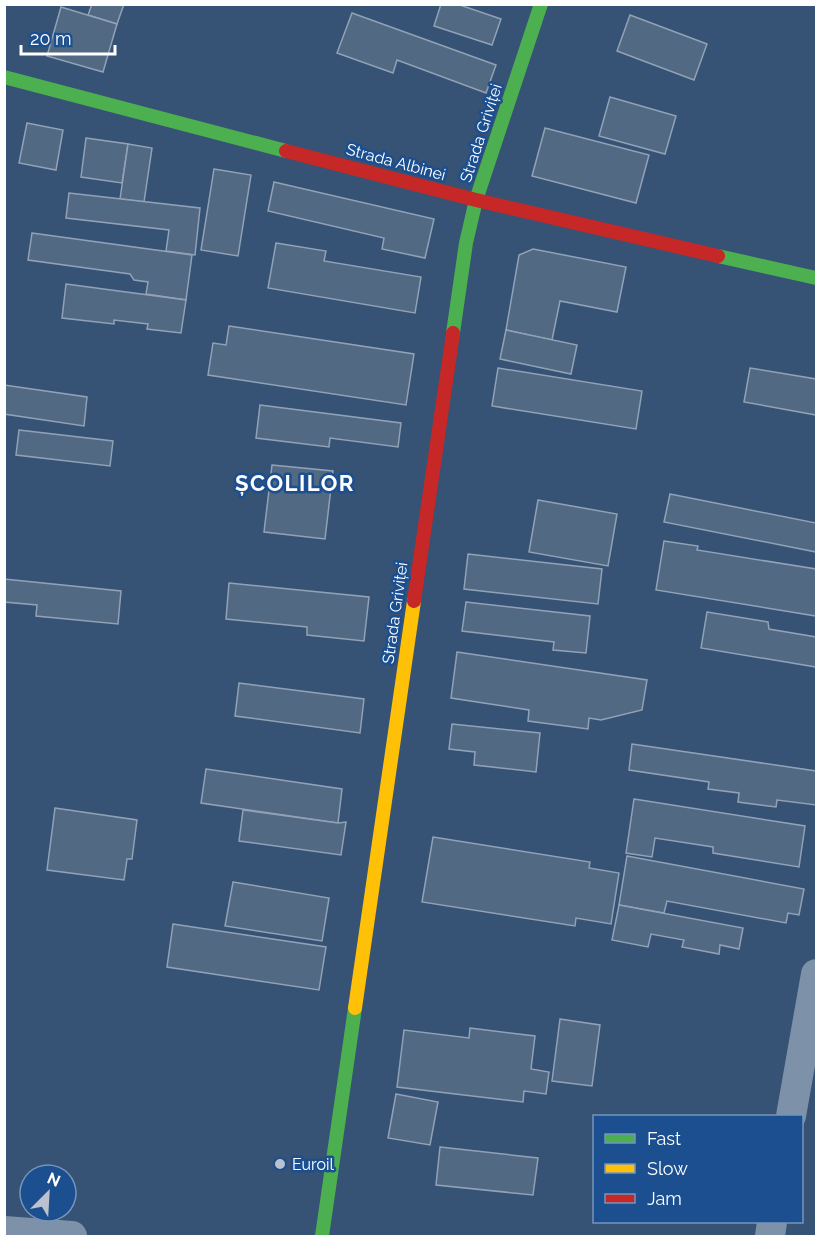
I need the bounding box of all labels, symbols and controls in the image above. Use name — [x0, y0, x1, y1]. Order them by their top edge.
scale bar — [21, 18, 116, 56]
text: 20 m — [30, 28, 72, 49]
street label: Strada Griviței — [456, 81, 506, 185]
street label: Strada Albinei — [344, 140, 448, 184]
district label: ȘCOLILOR — [235, 470, 355, 496]
street label: Strada Griviței — [378, 561, 412, 665]
legend — [593, 1115, 803, 1223]
text: Fast — [647, 1128, 681, 1149]
place label: Euroil — [292, 1155, 334, 1174]
marker: Euroil — [273, 1157, 287, 1171]
text: Slow — [647, 1158, 688, 1179]
north arrow — [18, 1163, 78, 1223]
text: N — [44, 1169, 63, 1191]
text: Jam — [647, 1188, 682, 1209]

